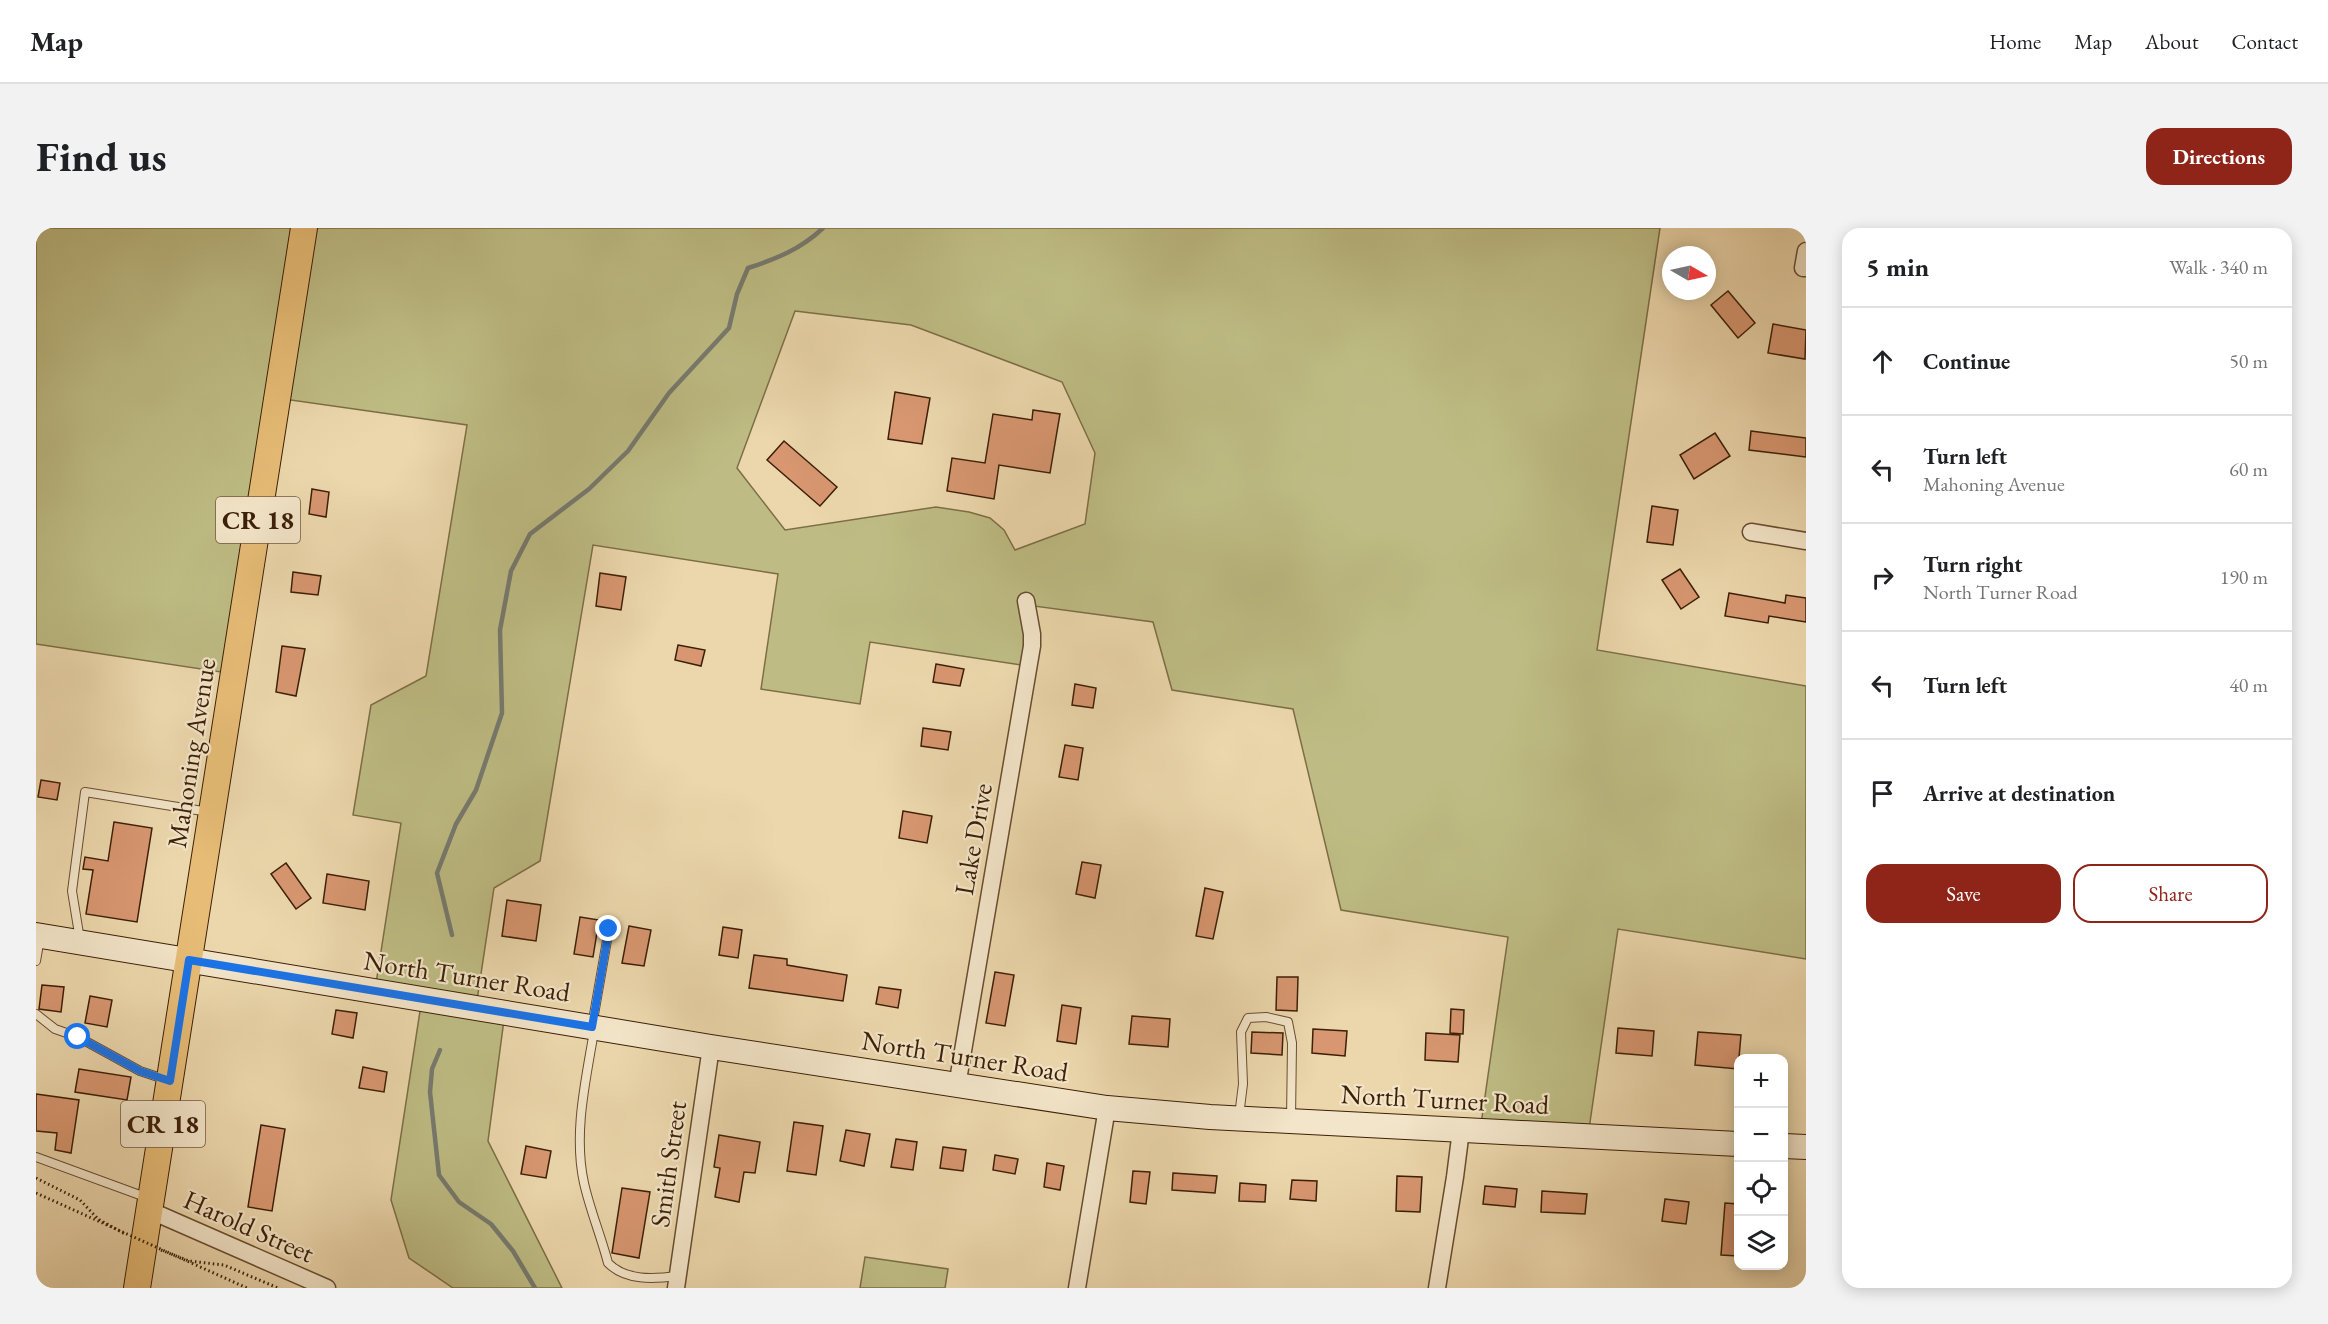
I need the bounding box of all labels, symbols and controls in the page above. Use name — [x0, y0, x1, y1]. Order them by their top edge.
text: Map — [30, 23, 83, 59]
text: Home — [1989, 28, 2041, 55]
text: Map — [2074, 28, 2112, 55]
text: About — [2145, 28, 2198, 55]
text: Contact — [2231, 28, 2298, 55]
button: Directions — [2146, 128, 2292, 185]
text: Find us — [36, 129, 167, 184]
north arrow — [1662, 246, 1716, 300]
text: 5 min — [1866, 250, 1929, 284]
text: Walk · 340 m — [2169, 254, 2268, 280]
icon: ahead — [1866, 345, 1899, 378]
text: Continue — [1923, 347, 2010, 376]
text: 50 m — [2229, 348, 2268, 374]
text: Turn left — [1923, 442, 2007, 471]
icon: left — [1866, 453, 1899, 486]
text: 60 m — [2229, 456, 2268, 482]
text: Mahoning Avenue — [1923, 471, 2065, 497]
road number: CR 18 — [216, 497, 300, 543]
text: Turn right — [1923, 550, 2022, 579]
icon: right — [1866, 561, 1899, 594]
text: 190 m — [2220, 564, 2268, 590]
text: North Turner Road — [1923, 579, 2078, 605]
street label: Mahoning Avenue — [159, 656, 223, 850]
icon: left — [1866, 669, 1899, 702]
text: Turn left — [1923, 671, 2007, 700]
text: 40 m — [2229, 672, 2268, 698]
icon: arrive — [1866, 777, 1899, 810]
text: Arrive at destination — [1923, 779, 2115, 808]
street label: Lake Drive — [946, 780, 1000, 898]
button: Save — [1866, 864, 2061, 923]
button: Share — [2073, 864, 2268, 923]
route end — [595, 915, 621, 941]
street label: North Turner Road — [361, 942, 573, 1010]
street label: North Turner Road — [859, 1022, 1071, 1090]
route start — [64, 1023, 90, 1049]
map controls — [1734, 1054, 1788, 1270]
button: + — [1734, 1054, 1788, 1108]
street label: North Turner Road — [1340, 1076, 1550, 1122]
street label: Smith Street — [642, 1098, 694, 1229]
road number: CR 18 — [121, 1101, 205, 1147]
button: − — [1734, 1108, 1788, 1162]
button: locate — [1734, 1162, 1788, 1216]
street label: Harold Street — [178, 1182, 320, 1271]
button: layers — [1734, 1216, 1788, 1270]

